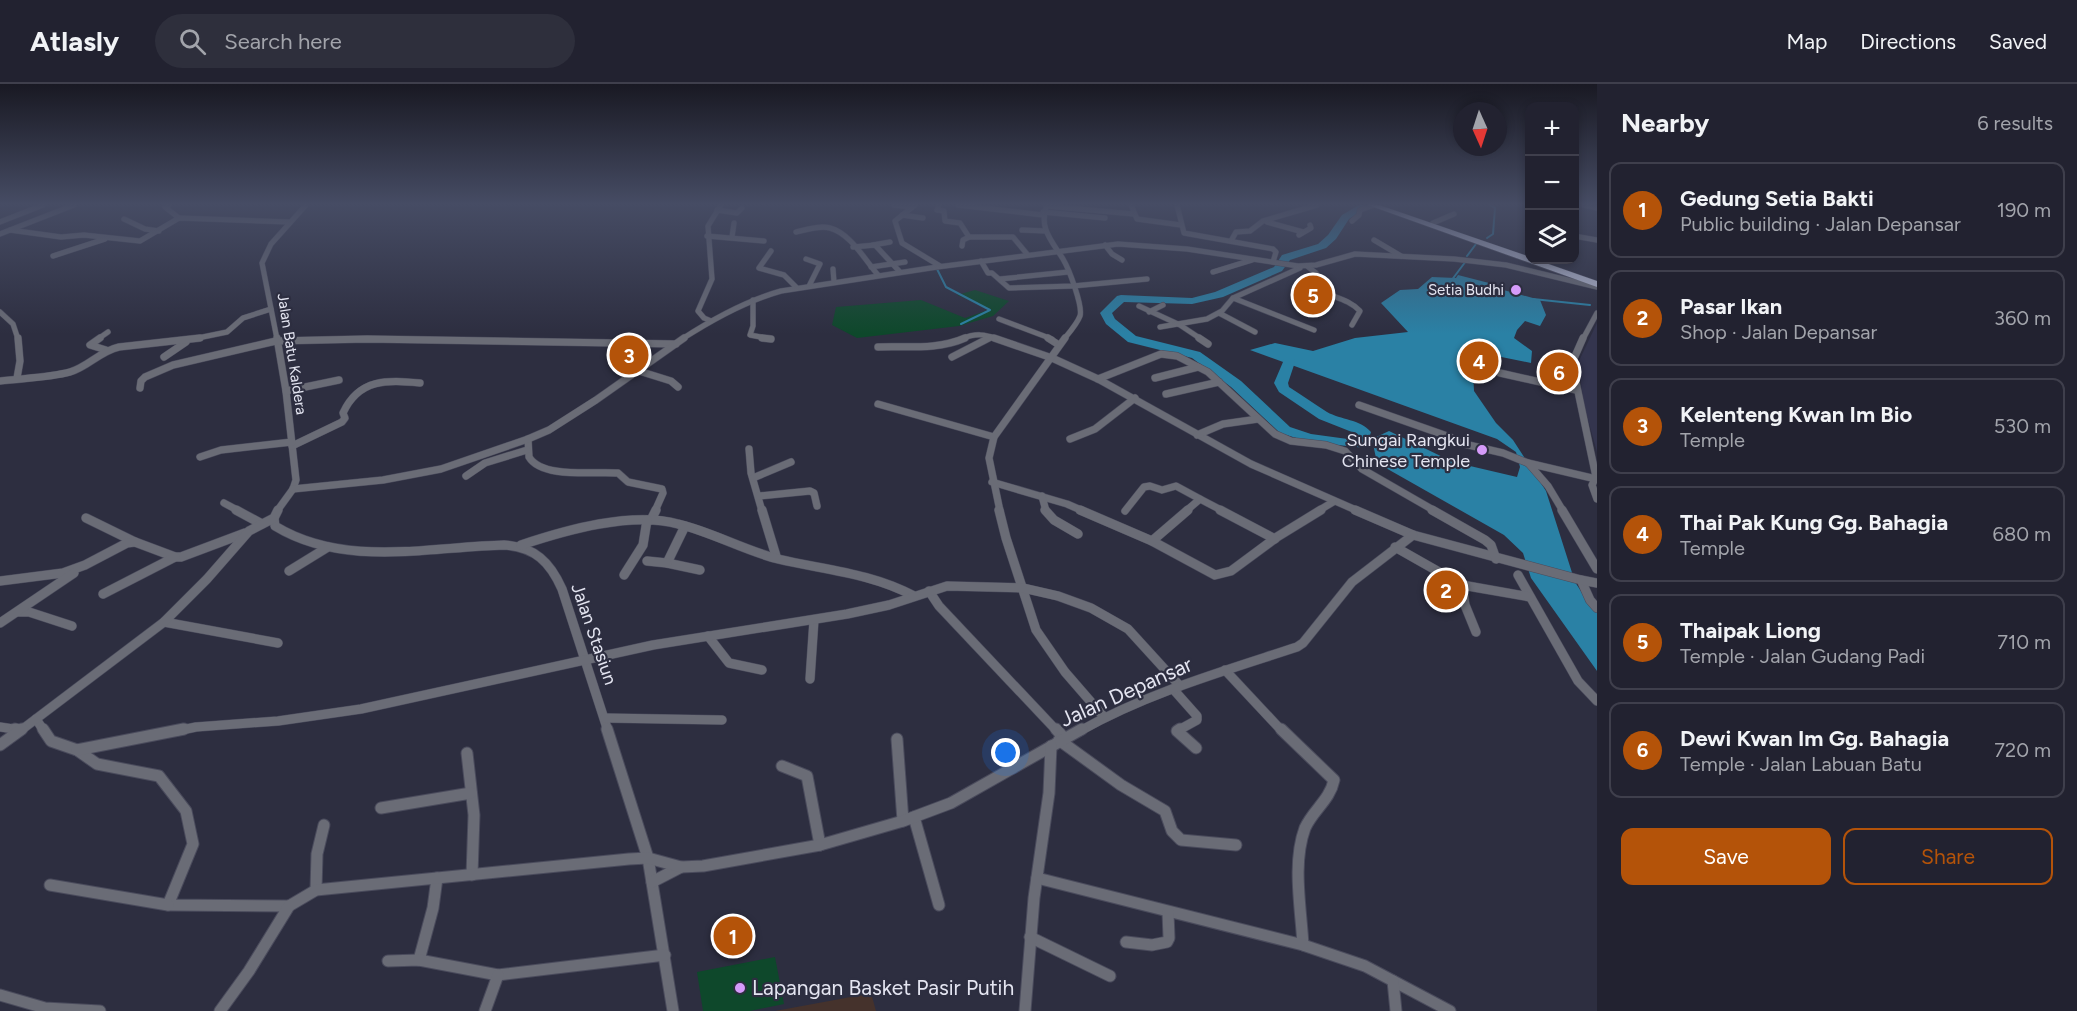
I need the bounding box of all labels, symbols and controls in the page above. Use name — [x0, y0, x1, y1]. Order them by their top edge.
search box — [155, 14, 575, 68]
text: Atlasly — [30, 24, 119, 58]
icon: search — [176, 25, 209, 58]
text: Search here — [224, 28, 342, 55]
text: Map — [1786, 29, 1827, 54]
text: Directions — [1860, 29, 1956, 54]
text: Saved — [1989, 29, 2047, 54]
north arrow — [1453, 102, 1507, 156]
map controls — [1525, 102, 1579, 264]
button: + — [1525, 102, 1579, 156]
text: Nearby — [1621, 107, 1709, 139]
text: 6 results — [1977, 111, 2053, 135]
button: − — [1525, 156, 1579, 210]
text: Gedung Setia Bakti — [1680, 185, 1874, 212]
text: 1 — [1638, 198, 1647, 222]
text: 190 m — [1997, 198, 2051, 222]
button: layers — [1525, 210, 1579, 264]
text: Public building · Jalan Depansar — [1680, 212, 1961, 236]
pin: 5 — [1294, 272, 1332, 318]
place label: Setia Budhi — [1428, 281, 1504, 299]
marker: Setia Budhi — [1509, 283, 1523, 297]
street label: Jalan Batu Kaldera — [274, 292, 310, 416]
text: Pasar Ikan — [1680, 293, 1782, 320]
text: 2 — [1637, 306, 1648, 330]
text: 360 m — [1994, 306, 2051, 330]
text: Shop · Jalan Depansar — [1680, 320, 1877, 344]
pin: 3 — [610, 332, 648, 378]
pin: 4 — [1460, 338, 1498, 384]
pin: 6 — [1540, 350, 1578, 394]
text: Kelenteng Kwan Im Bio — [1680, 401, 1912, 428]
text: 3 — [1637, 414, 1648, 438]
text: 530 m — [1994, 414, 2051, 438]
text: Temple — [1680, 428, 1745, 452]
place label: Sungai Rangkui Chinese Temple — [1342, 429, 1470, 472]
marker: Sungai Rangkui Chinese Temple — [1475, 443, 1489, 457]
text: Thai Pak Kung Gg. Bahagia — [1680, 509, 1948, 536]
text: 4 — [1636, 522, 1649, 546]
text: 680 m — [1993, 522, 2051, 546]
text: Temple — [1680, 536, 1745, 560]
pin: 2 — [1426, 568, 1466, 612]
street label: Jalan Stasiun — [566, 580, 622, 688]
text: Thaipak Liong — [1680, 617, 1821, 644]
text: 5 — [1637, 630, 1648, 654]
text: 710 m — [1997, 630, 2051, 654]
text: Temple · Jalan Gudang Padi — [1680, 644, 1925, 668]
street label: Jalan Depansar — [1056, 651, 1196, 732]
text: Dewi Kwan Im Gg. Bahagia — [1680, 725, 1949, 752]
your location — [991, 738, 1020, 767]
text: 6 — [1637, 738, 1648, 762]
text: 720 m — [1994, 738, 2051, 762]
text: Temple · Jalan Labuan Batu — [1680, 752, 1922, 776]
button: Save — [1621, 828, 1831, 885]
button: Share — [1843, 828, 2053, 885]
pin: 1 — [714, 914, 752, 958]
place label: Lapangan Basket Pasir Putih — [752, 975, 1014, 1000]
marker: Lapangan Basket Pasir Putih — [733, 981, 747, 995]

